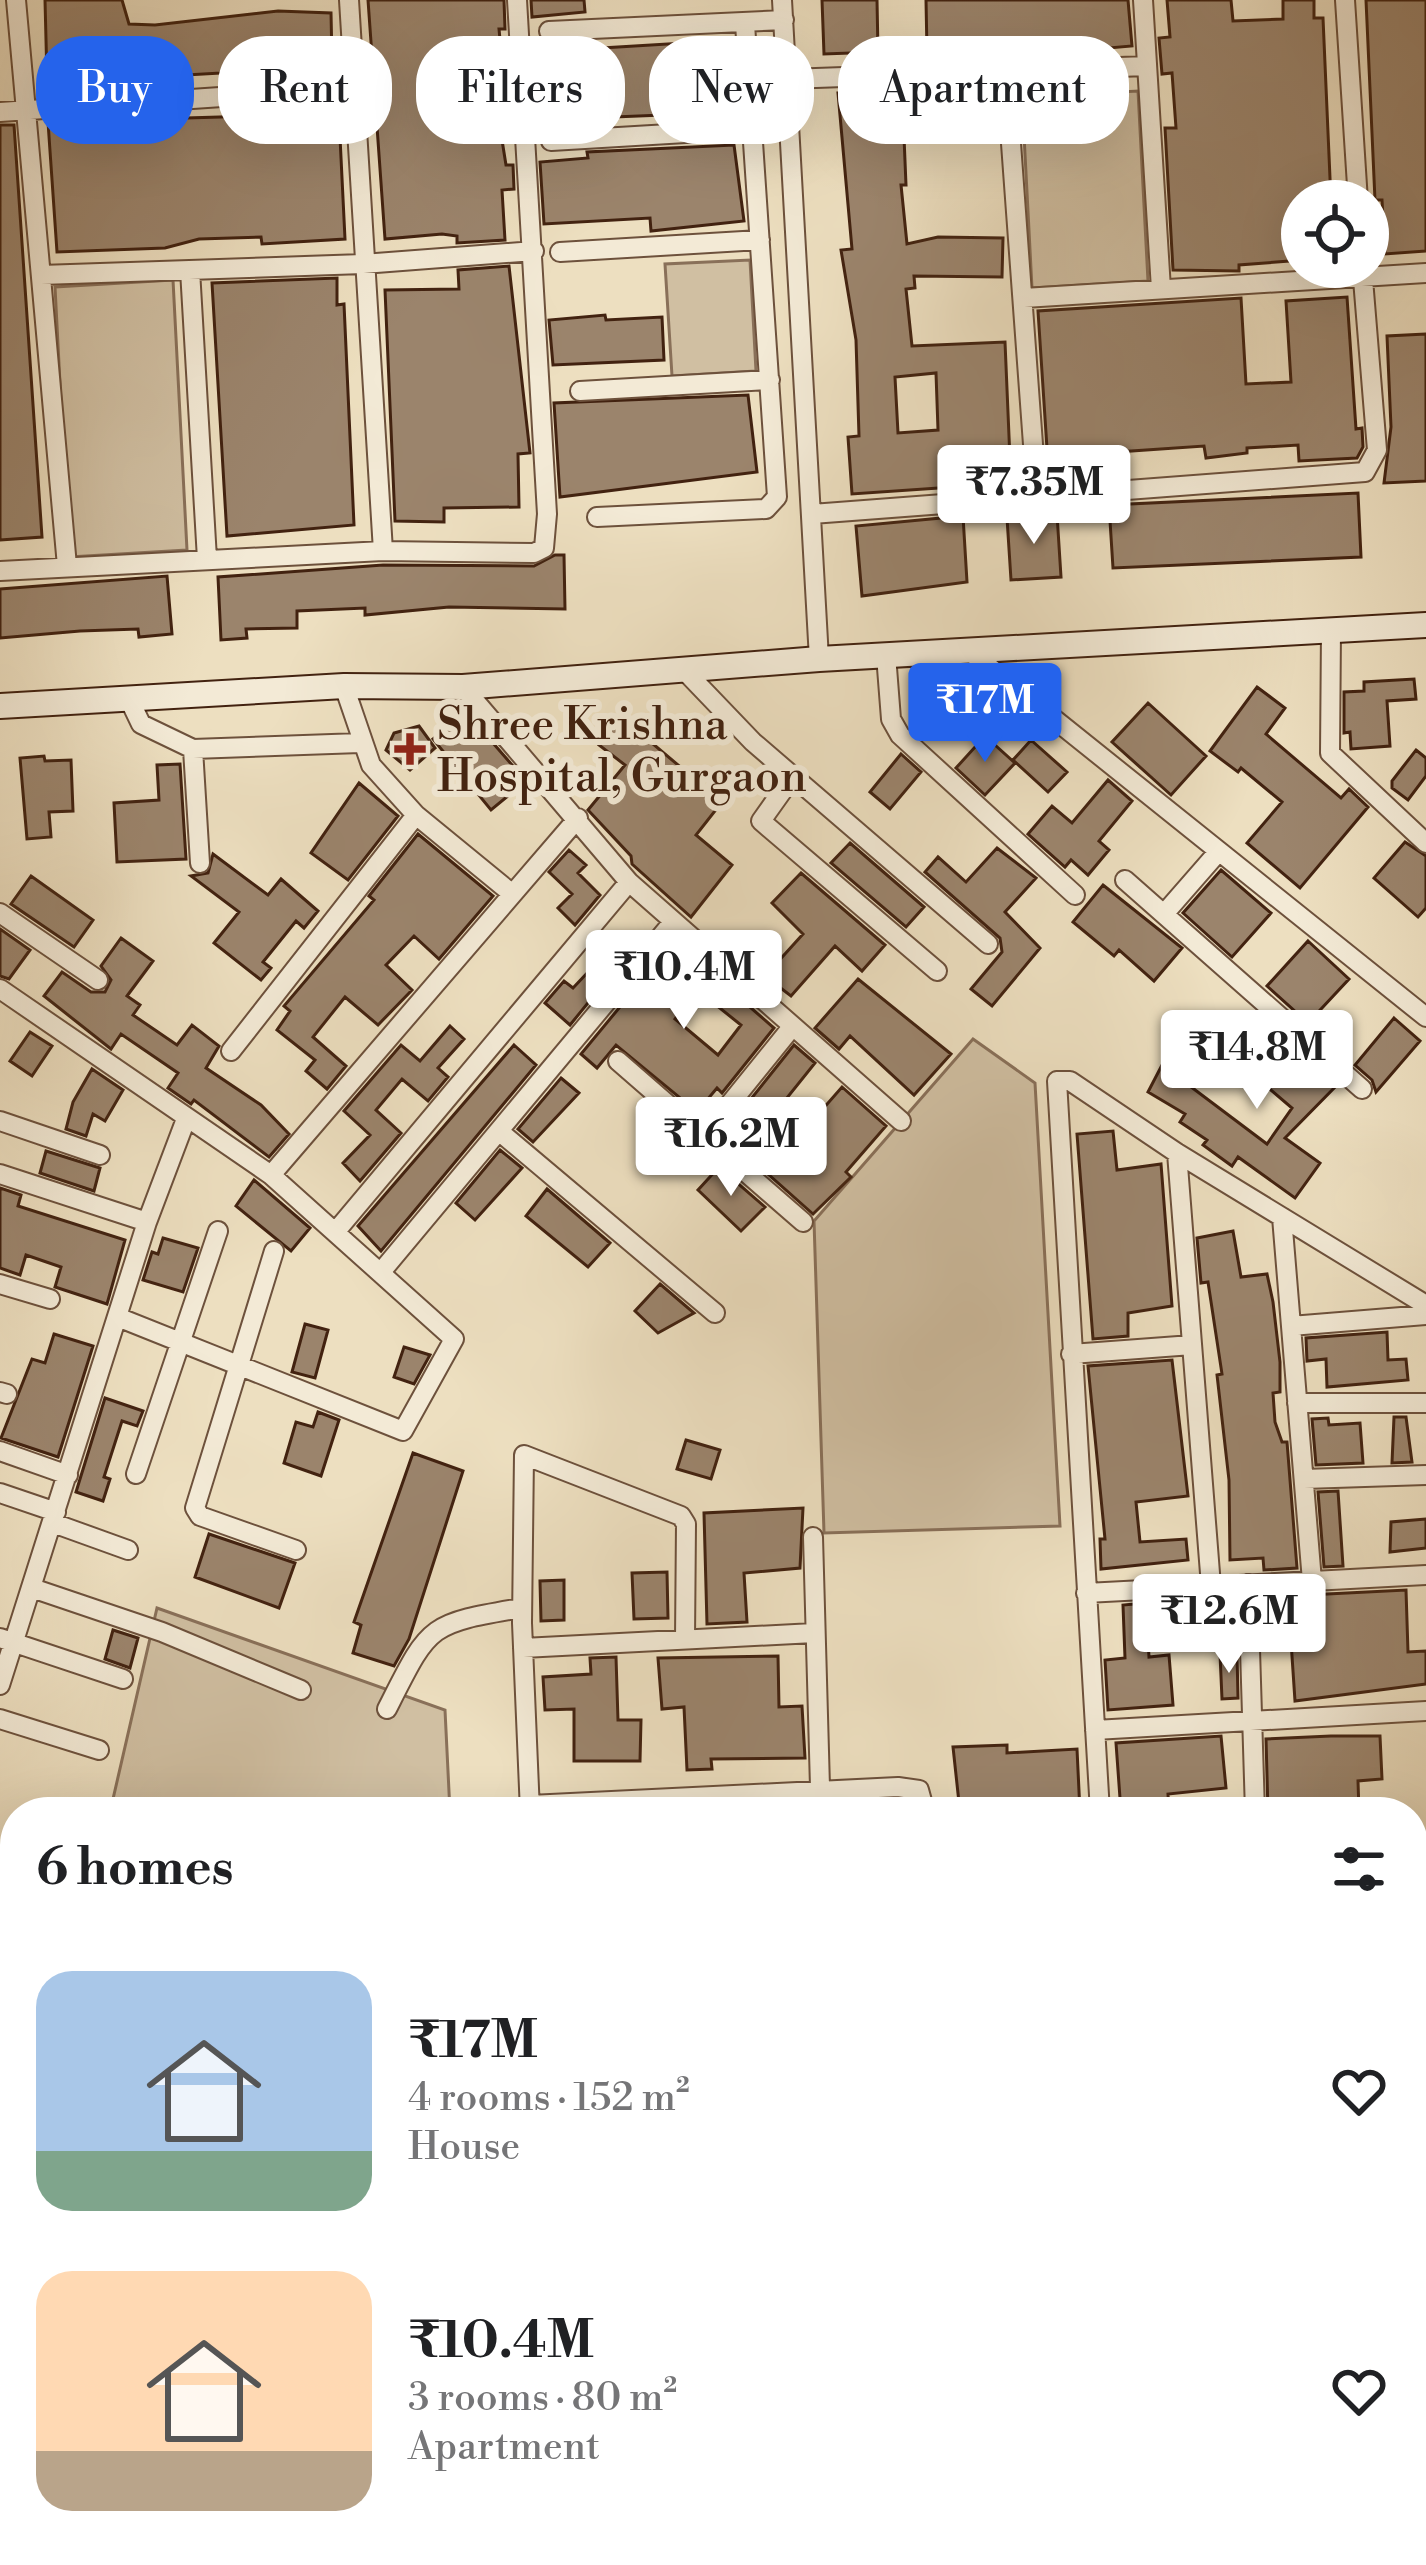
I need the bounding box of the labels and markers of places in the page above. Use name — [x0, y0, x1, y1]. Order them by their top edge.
pin: ₹7.35M — [936, 445, 1132, 547]
pin: ₹17M — [914, 663, 1056, 765]
place label: Shree Krishna Hospital, Gurgaon — [437, 697, 807, 806]
marker: Shree Krishna Hospital, Gurgaon — [394, 733, 426, 765]
pin: ₹10.4M — [586, 930, 782, 1032]
pin: ₹14.8M — [1159, 1010, 1355, 1112]
pin: ₹16.2M — [633, 1097, 829, 1199]
pin: ₹12.6M — [1131, 1574, 1327, 1676]

